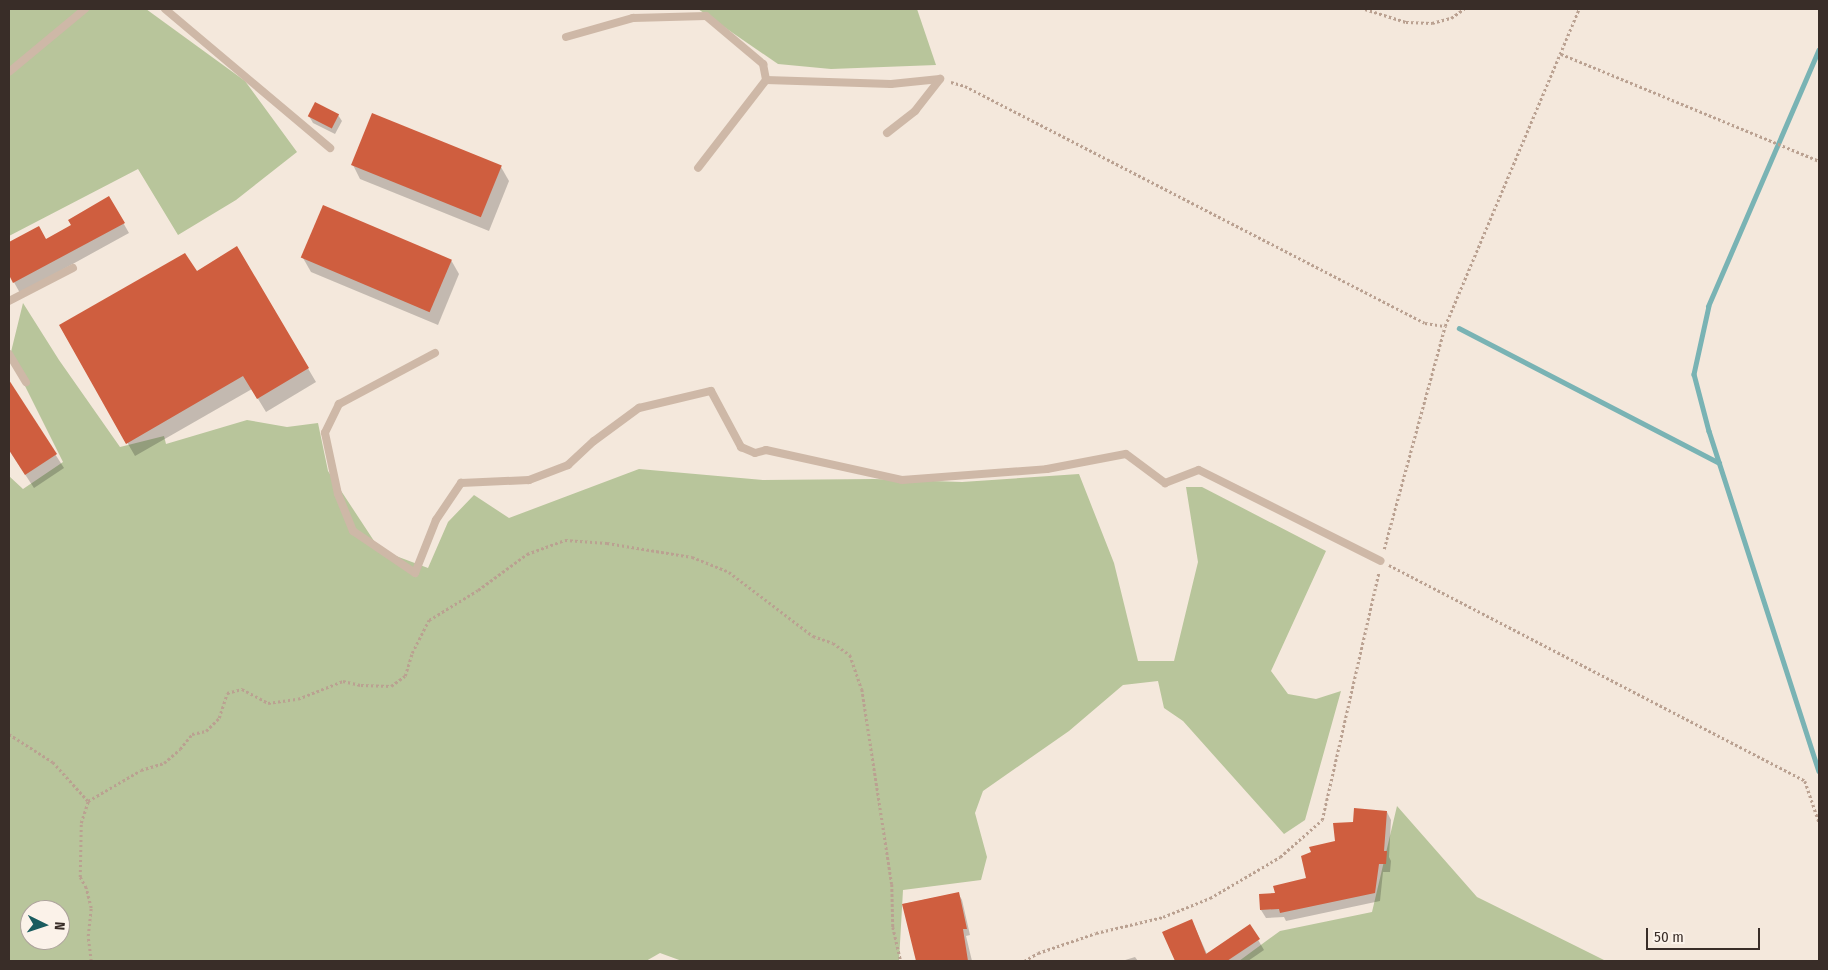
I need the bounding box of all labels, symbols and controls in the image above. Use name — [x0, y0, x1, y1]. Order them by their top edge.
north arrow — [20, 900, 70, 950]
scale bar — [1648, 918, 1762, 950]
text: N — [51, 921, 68, 931]
text: 50 m — [1654, 928, 1684, 946]

